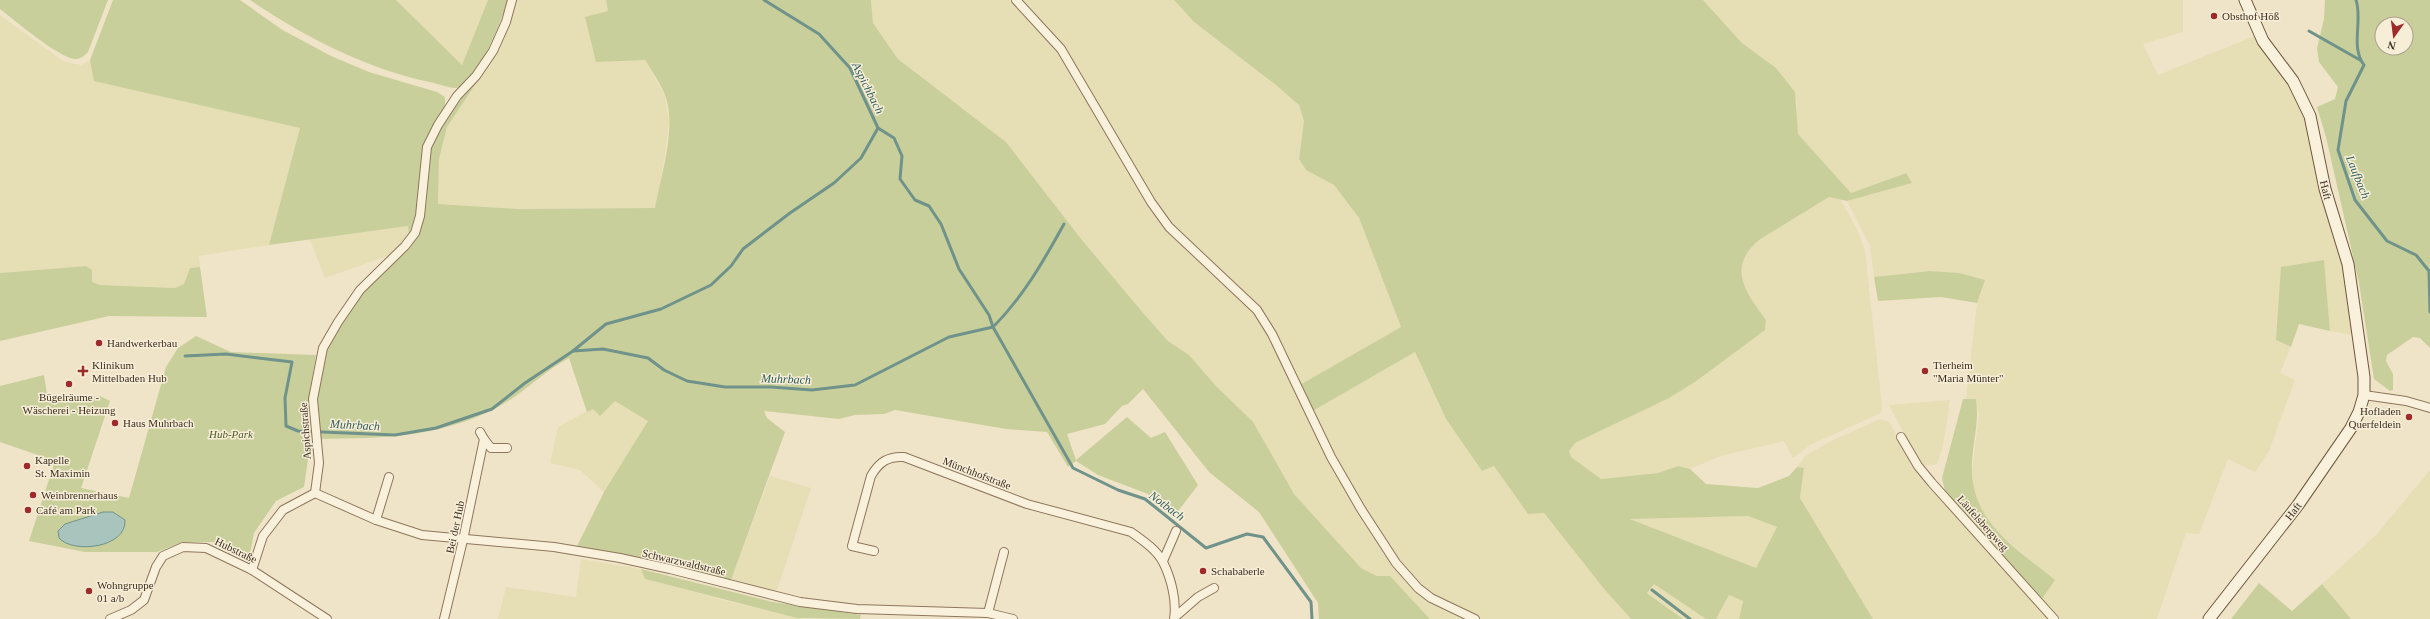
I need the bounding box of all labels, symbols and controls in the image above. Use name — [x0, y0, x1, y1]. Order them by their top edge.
place label: Obsthof Höß — [2222, 10, 2280, 22]
marker: Obsthof Höß — [2209, 11, 2219, 21]
north arrow — [2374, 16, 2414, 56]
text: N — [2386, 39, 2397, 52]
water label: Aspichbach — [849, 59, 887, 116]
water label: Laufbach — [2343, 152, 2373, 201]
street label: Haft — [2318, 179, 2334, 201]
place label: Handwerkerbau — [107, 337, 178, 349]
marker: Handwerkerbau — [94, 338, 104, 348]
place label: Klinikum Mittelbaden Hub — [92, 359, 167, 384]
place label: Tierheim "Maria Münter" — [1933, 359, 2003, 384]
marker: Klinikum Mittelbaden Hub — [77, 365, 89, 377]
marker: Tierheim "Maria Münter" — [1920, 366, 1930, 376]
water label: Muhrbach — [760, 371, 811, 387]
marker: Bügelräume - Wäscherei - Heizung — [64, 379, 74, 389]
place label: Bügelräume - Wäscherei - Heizung — [23, 391, 116, 416]
street label: Aspichstraße — [297, 402, 313, 460]
place label: Hofladen Querfeldein — [2348, 405, 2401, 430]
marker: Hofladen Querfeldein — [2404, 412, 2414, 422]
place label: Haus Muhrbach — [123, 417, 194, 429]
water label: Muhrbach — [329, 417, 380, 433]
marker: Haus Muhrbach — [110, 418, 120, 428]
park label: Hub-Park — [208, 428, 254, 440]
place label: Kapelle St. Maximin — [35, 454, 91, 479]
street label: Münchhofstraße — [941, 454, 1013, 492]
marker: Kapelle St. Maximin — [22, 461, 32, 471]
water label: Notbach — [1146, 488, 1187, 524]
place label: Weinbrennerhaus — [41, 489, 118, 501]
marker: Weinbrennerhaus — [28, 490, 38, 500]
street label: Läufelsbergweg — [1955, 493, 2011, 554]
street label: Bei der Hub — [444, 499, 467, 555]
street label: Haft — [2282, 500, 2304, 522]
place label: Café am Park — [36, 504, 96, 516]
marker: Café am Park — [23, 505, 33, 515]
street label: Hubstraße — [213, 535, 259, 565]
street label: Schwarzwaldstraße — [641, 547, 727, 577]
place label: Schababerle — [1211, 565, 1265, 577]
marker: Schababerle — [1198, 566, 1208, 576]
place label: Wohngruppe 01 a/b — [97, 579, 154, 604]
marker: Wohngruppe 01 a/b — [84, 586, 94, 596]

